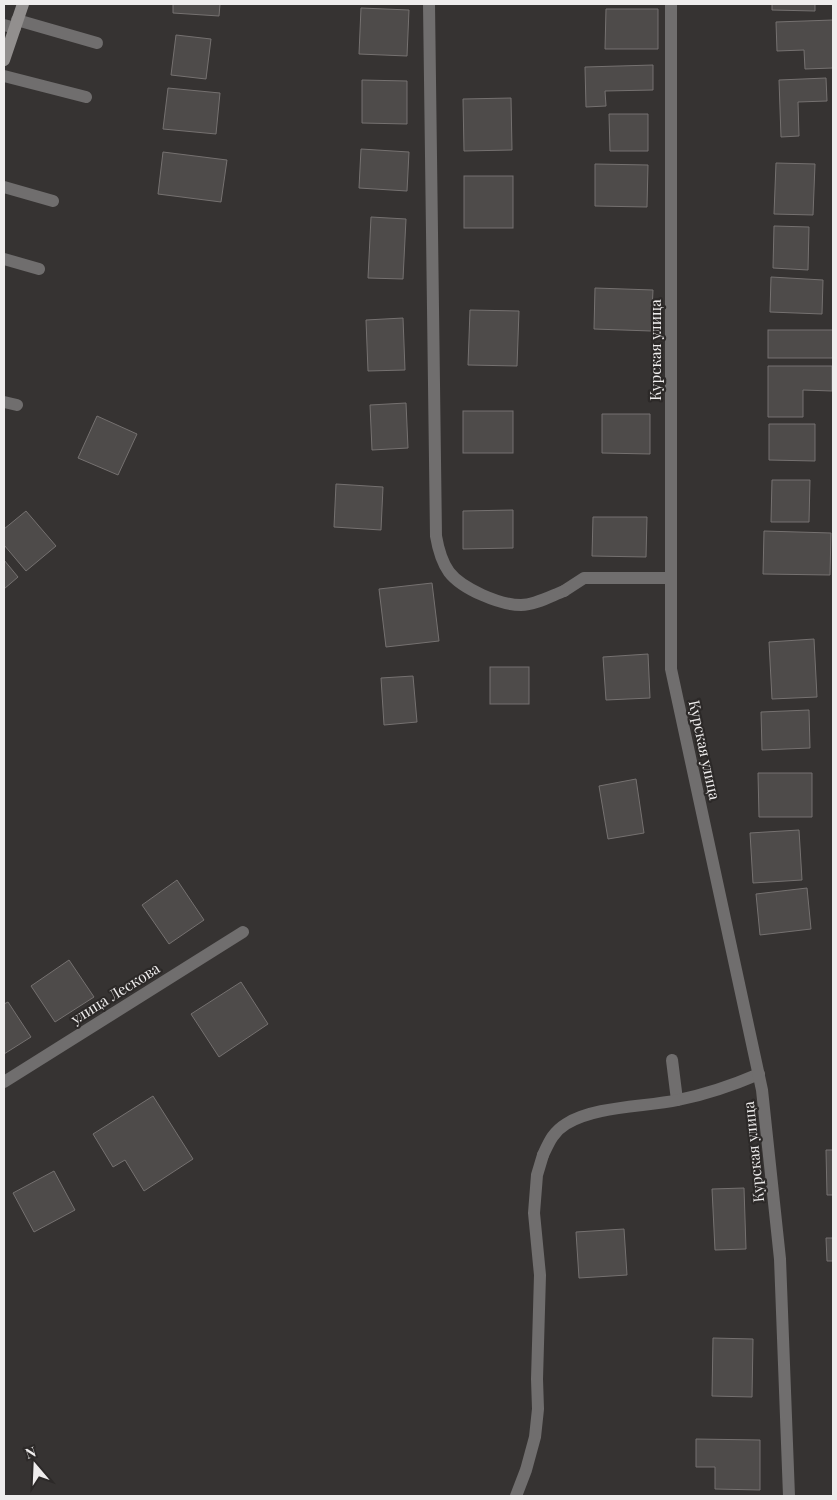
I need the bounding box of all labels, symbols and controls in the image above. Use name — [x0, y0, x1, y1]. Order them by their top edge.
street label: Курская улица — [645, 299, 665, 401]
street label: Курская улица — [685, 698, 725, 802]
street label: улица Лескова — [66, 957, 164, 1029]
street label: Курская улица — [738, 1100, 768, 1204]
north arrow — [10, 1440, 60, 1490]
text: N — [23, 1442, 38, 1463]

